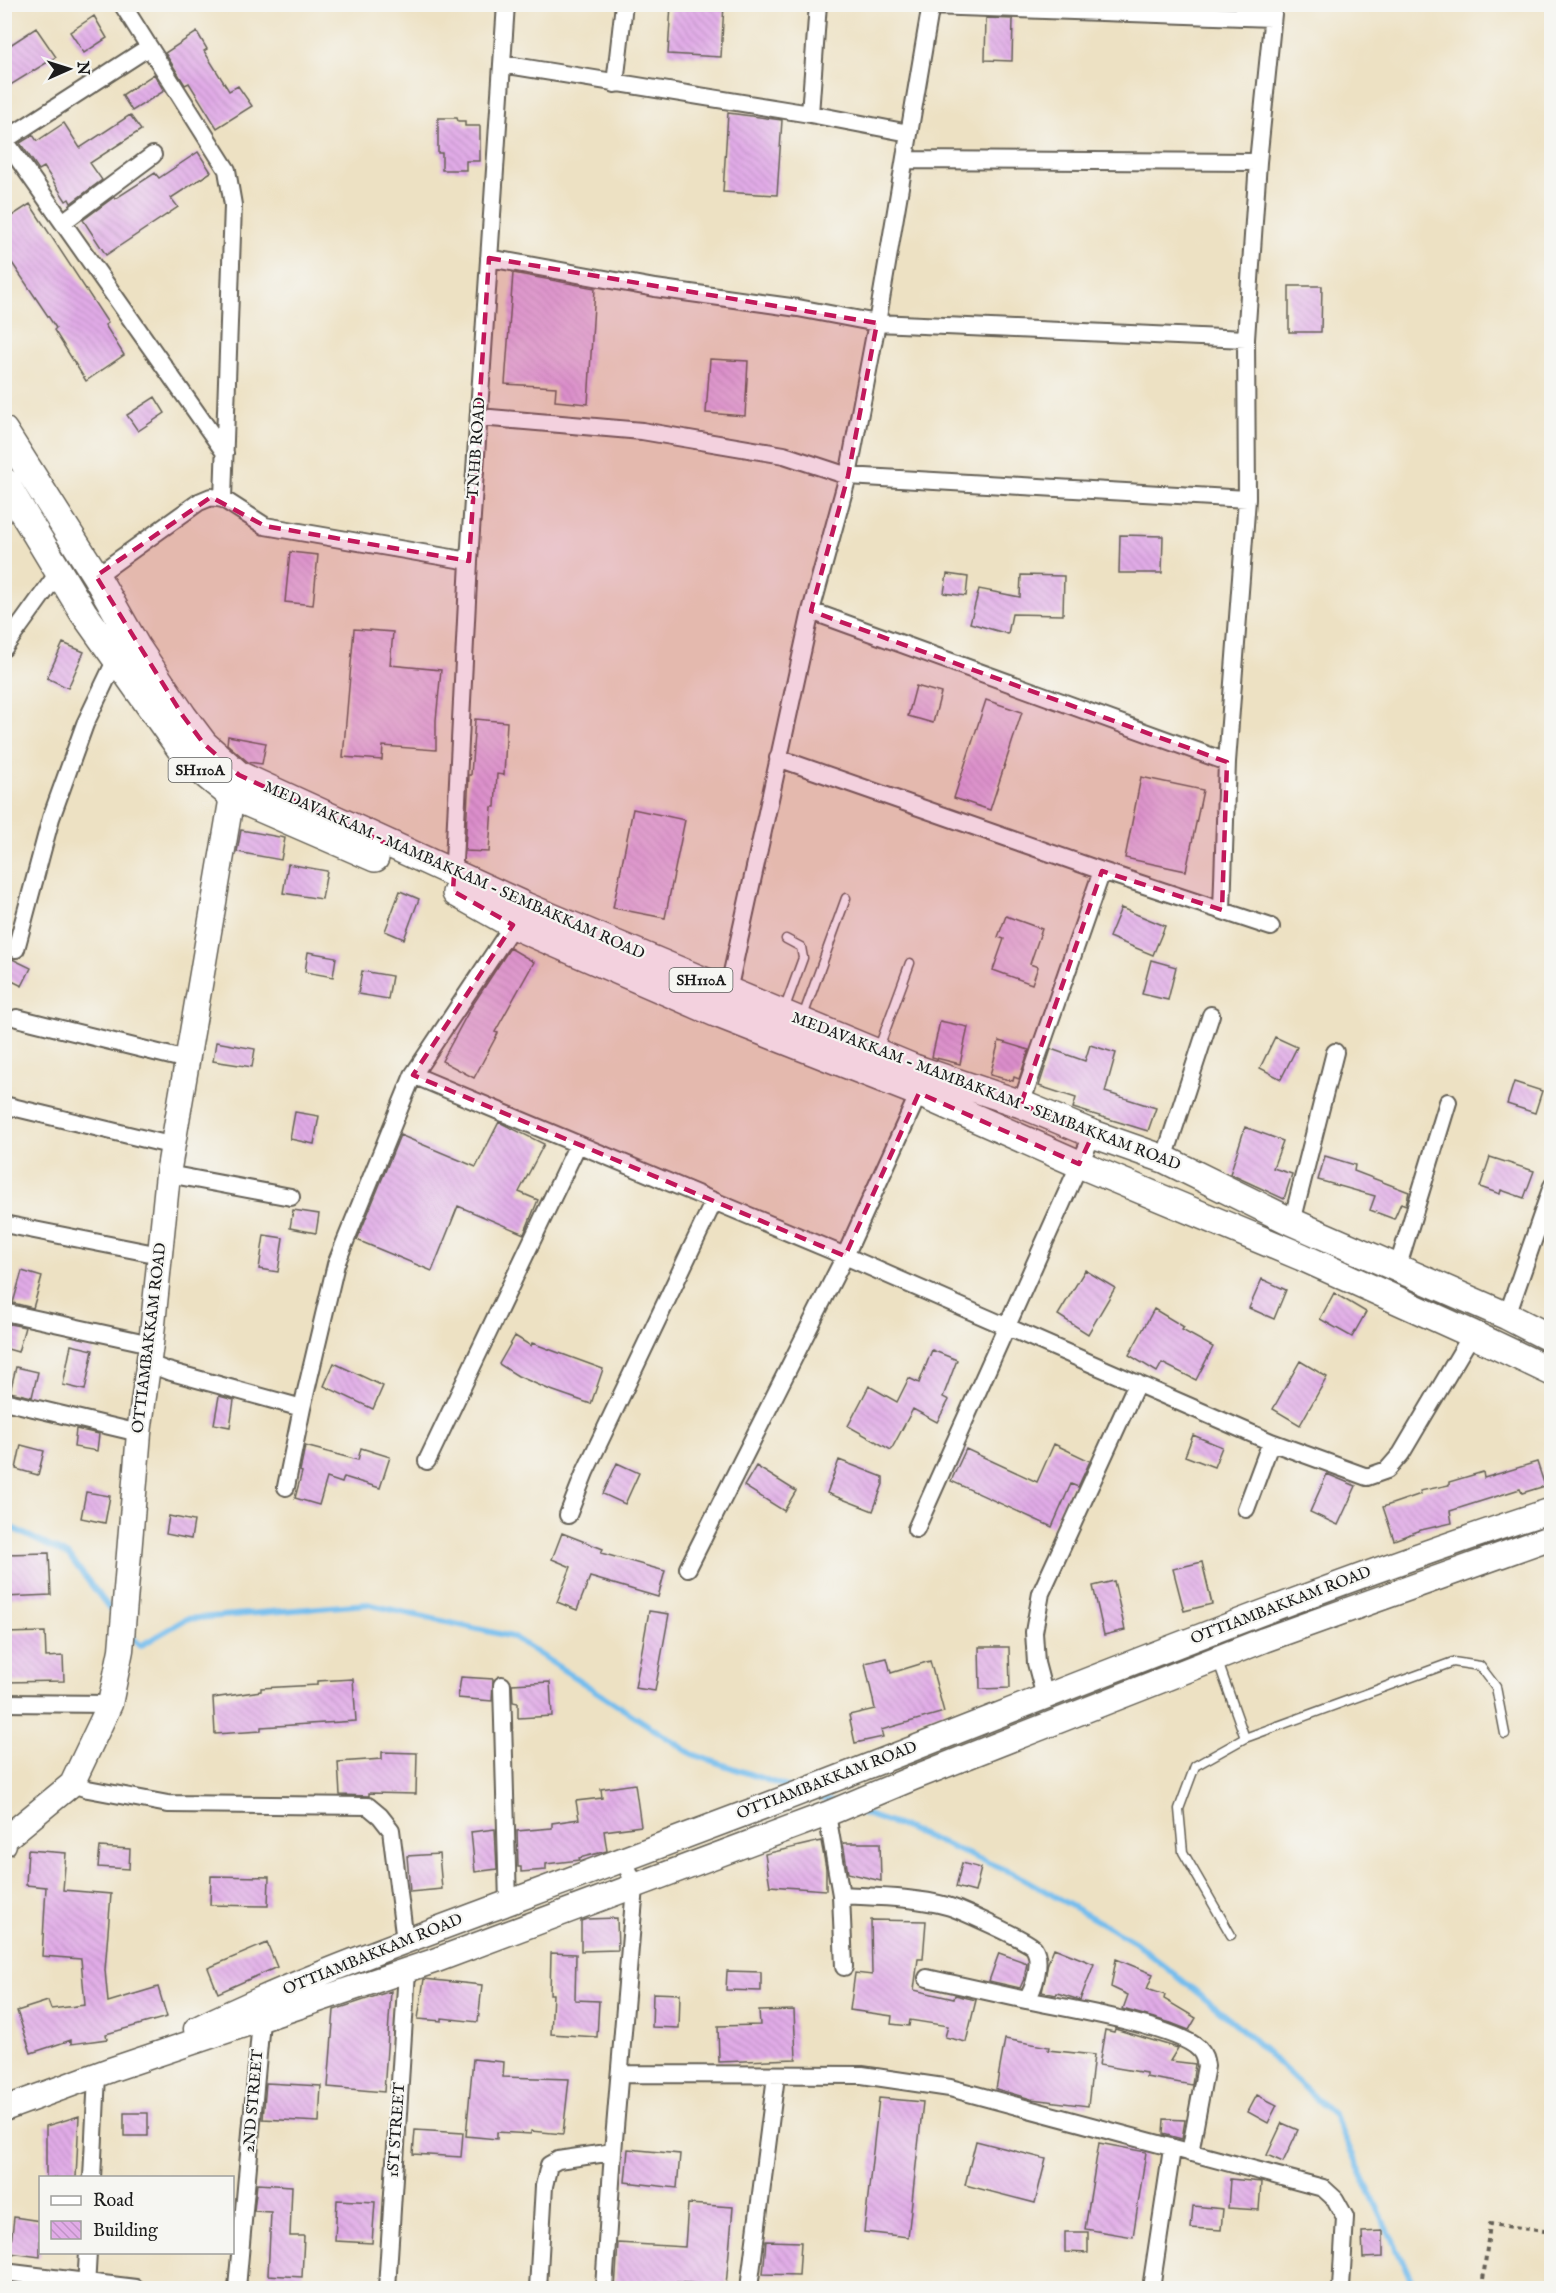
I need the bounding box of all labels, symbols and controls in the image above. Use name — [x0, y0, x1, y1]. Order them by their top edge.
north arrow — [39, 39, 99, 99]
text: N — [72, 60, 92, 76]
street label: TNHB ROAD — [463, 396, 491, 500]
road number: SH110A — [168, 758, 232, 782]
street label: MEDAVAKKAM - MAMBAKKAM - SEMBAKKAM ROAD — [260, 777, 648, 965]
road number: SH110A — [670, 968, 732, 992]
street label: MEDAVAKKAM - MAMBAKKAM - SEMBAKKAM ROAD — [789, 1008, 1183, 1176]
street label: OTTIAMBAKKAM ROAD — [128, 1241, 172, 1434]
street label: OTTIAMBAKKAM ROAD — [1188, 1562, 1374, 1650]
street label: OTTIAMBAKKAM ROAD — [734, 1737, 920, 1825]
street label: OTTIAMBAKKAM ROAD — [280, 1910, 466, 2000]
street label: 2ND STREET — [240, 2048, 269, 2153]
street label: 1ST STREET — [384, 2082, 410, 2178]
legend — [39, 2176, 234, 2254]
text: Road — [93, 2190, 134, 2213]
text: Building — [93, 2220, 158, 2243]

